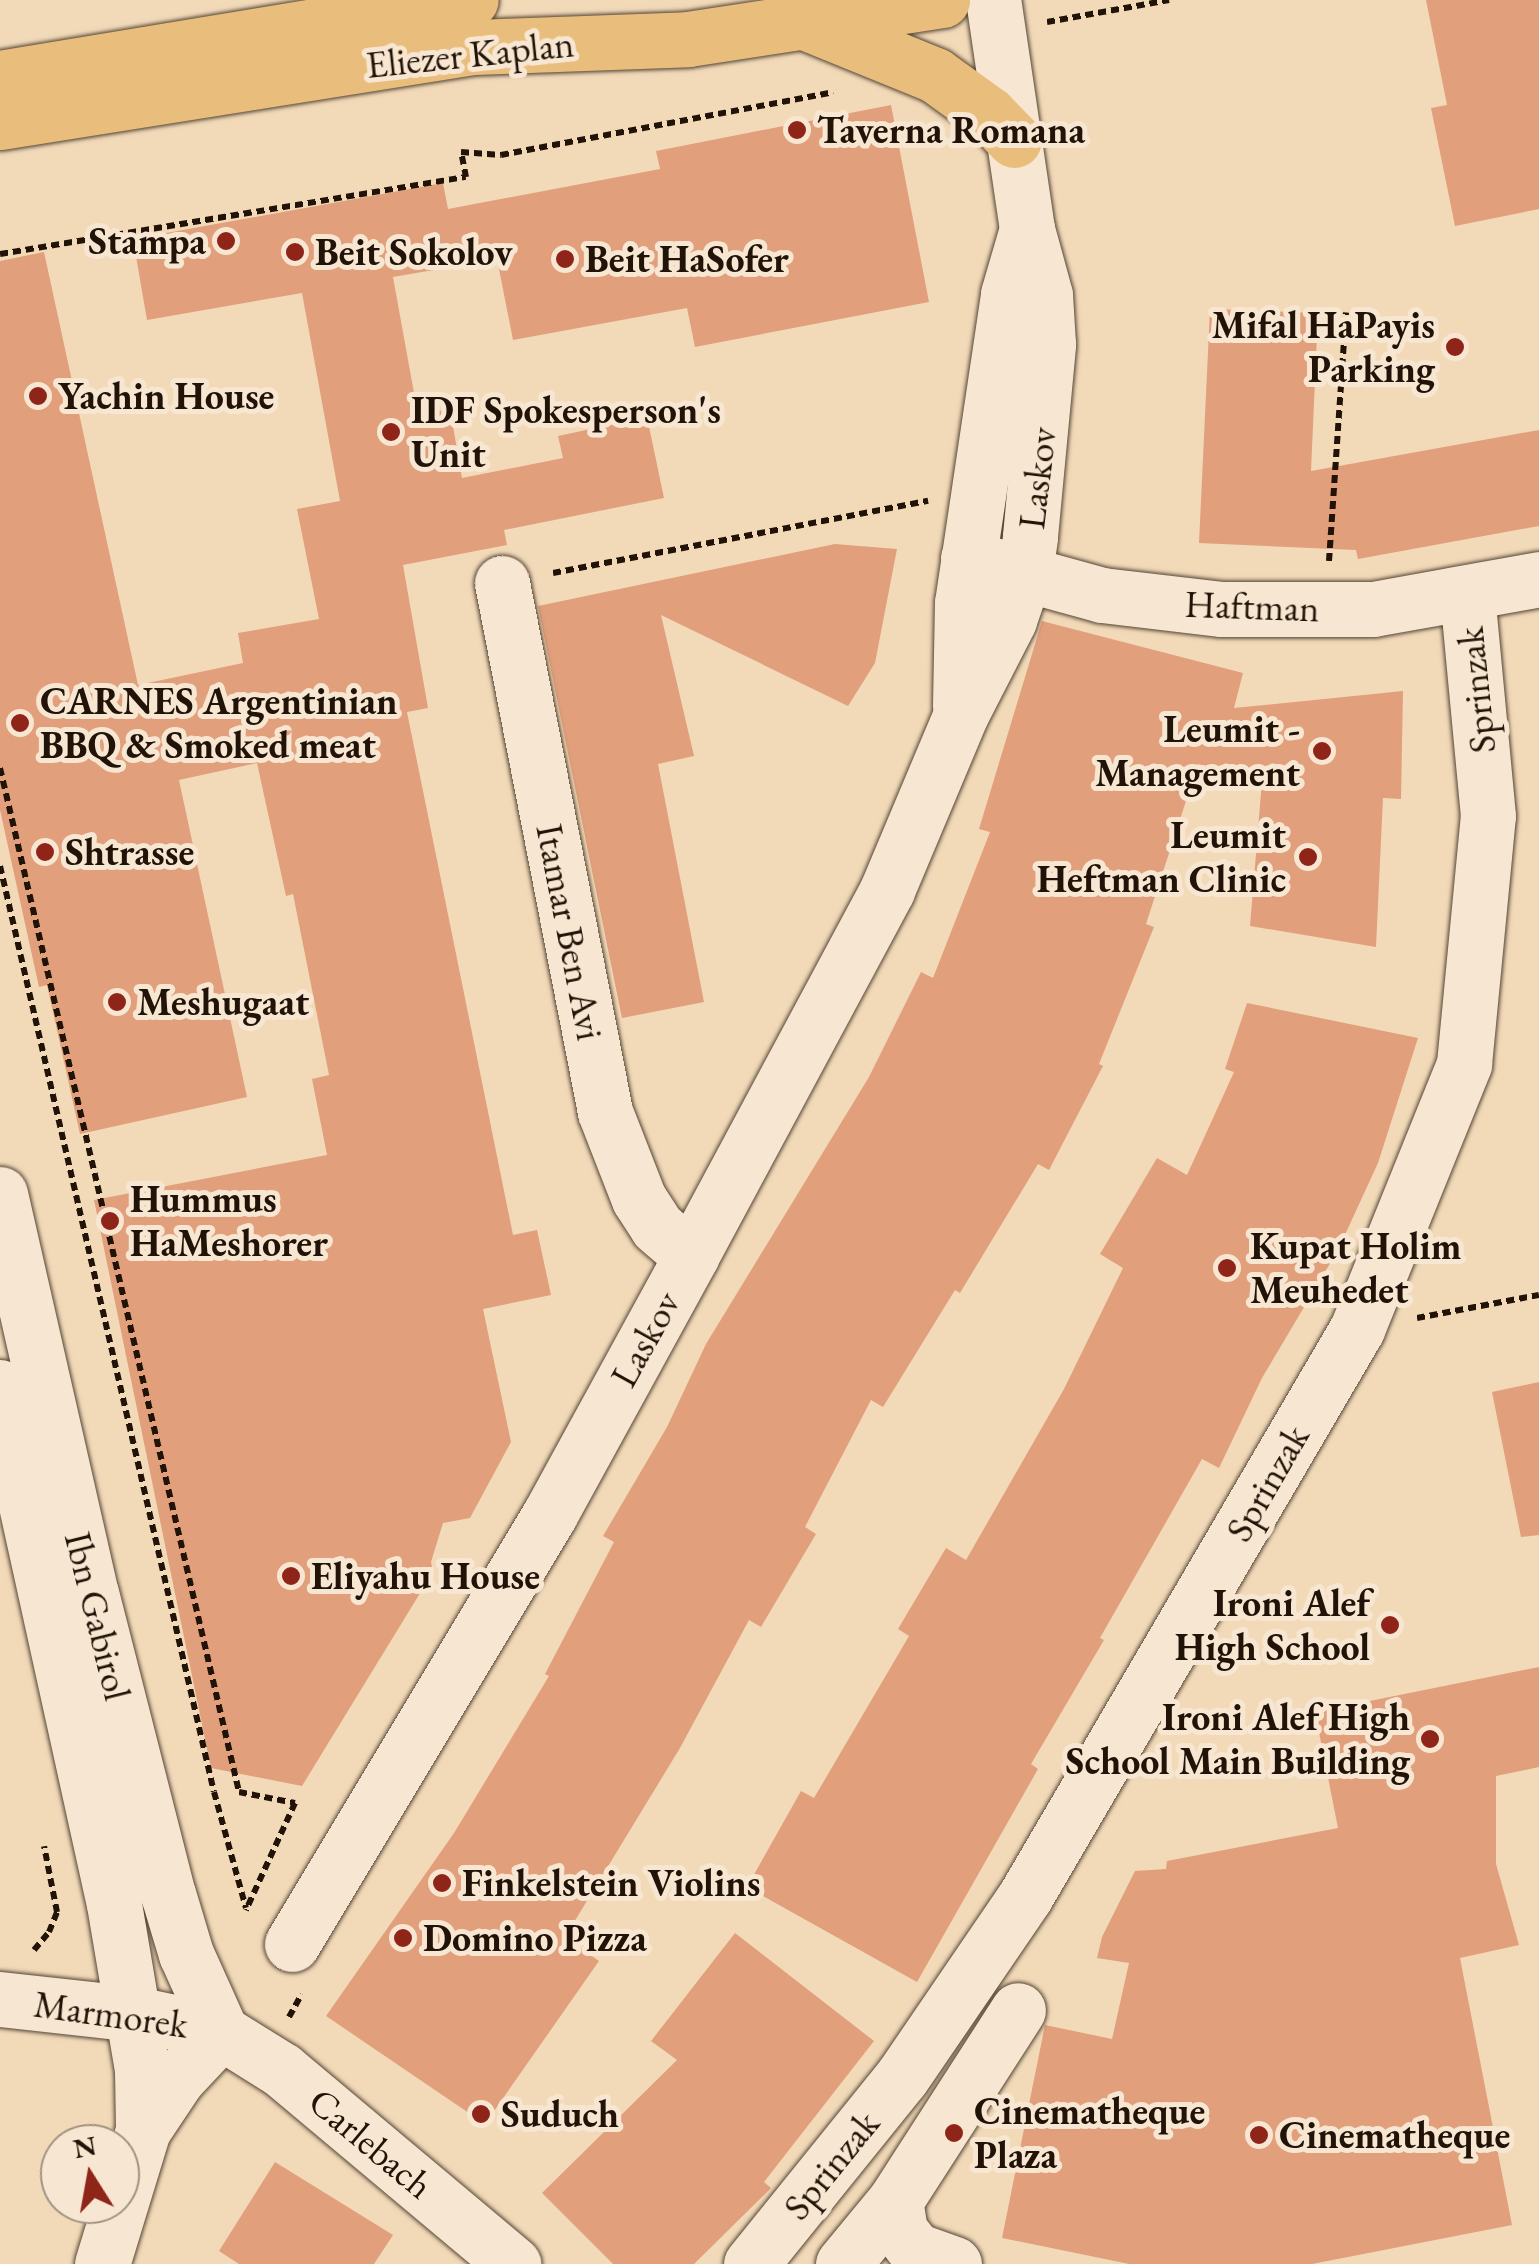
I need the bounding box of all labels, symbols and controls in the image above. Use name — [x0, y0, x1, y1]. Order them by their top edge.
street label: Eliezer Kaplan — [364, 20, 576, 88]
place label: Taverna Romana — [817, 107, 1085, 153]
marker: Taverna Romana — [786, 119, 808, 141]
place label: Stampa — [88, 218, 206, 264]
place label: Beit Sokolov — [315, 229, 513, 275]
marker: Stampa — [215, 230, 237, 252]
place label: Beit HaSofer — [585, 236, 789, 282]
marker: Beit Sokolov — [284, 241, 306, 263]
marker: Beit HaSofer — [554, 248, 576, 270]
place label: Mifal HaPayis Parking — [1211, 302, 1435, 392]
marker: Mifal HaPayis Parking — [1444, 336, 1466, 358]
place label: Yachin House — [58, 373, 274, 419]
marker: Yachin House — [27, 385, 49, 407]
place label: IDF Spokesperson's Unit — [411, 387, 721, 476]
marker: IDF Spokesperson's Unit — [380, 421, 402, 443]
street label: Laskov — [1008, 424, 1066, 532]
street label: Haftman — [1184, 581, 1320, 631]
street label: Sprinzak — [1447, 625, 1505, 755]
place label: CARNES Argentinian BBQ & Smoked meat — [40, 678, 398, 768]
place label: Leumit - Management — [1095, 706, 1300, 796]
marker: CARNES Argentinian BBQ & Smoked meat — [9, 712, 31, 734]
marker: Leumit - Management — [1309, 738, 1335, 764]
place label: Leumit Heftman Clinic — [1037, 812, 1286, 902]
street label: Itamar Ben Avi — [527, 820, 613, 1044]
place label: Shtrasse — [65, 829, 194, 875]
marker: Shtrasse — [34, 841, 56, 863]
marker: Leumit Heftman Clinic — [1295, 844, 1321, 870]
place label: Meshugaat — [137, 979, 309, 1025]
marker: Meshugaat — [106, 991, 128, 1013]
place label: Hummus HaMeshorer — [130, 1176, 328, 1266]
marker: Hummus HaMeshorer — [99, 1210, 121, 1232]
place label: Kupat Holim Meuhedet — [1250, 1223, 1461, 1312]
marker: Kupat Holim Meuhedet — [1214, 1255, 1240, 1281]
street label: Laskov — [600, 1283, 690, 1395]
street label: Sprinzak — [1216, 1417, 1318, 1549]
street label: Ibn Gabirol — [55, 1527, 141, 1705]
place label: Eliyahu House — [311, 1553, 540, 1599]
marker: Eliyahu House — [280, 1565, 302, 1587]
place label: Ironi Alef High School — [1175, 1580, 1370, 1670]
marker: Ironi Alef High School — [1379, 1614, 1401, 1636]
place label: Ironi Alef High School Main Building — [1065, 1694, 1410, 1784]
marker: Ironi Alef High School Main Building — [1419, 1728, 1441, 1750]
place label: Finkelstein Violins — [462, 1860, 760, 1906]
marker: Finkelstein Violins — [431, 1872, 453, 1894]
place label: Domino Pizza — [423, 1915, 647, 1961]
marker: Domino Pizza — [392, 1927, 414, 1949]
street label: Marmorek — [31, 1981, 191, 2047]
street label: Carlebach — [300, 2078, 442, 2208]
place label: Cinematheque Plaza — [974, 2088, 1205, 2178]
place label: Suduch — [501, 2091, 619, 2137]
street label: Sprinzak — [773, 2101, 889, 2229]
marker: Suduch — [470, 2103, 492, 2125]
place label: Cinematheque — [1279, 2112, 1510, 2158]
marker: Cinematheque Plaza — [943, 2122, 965, 2144]
north arrow — [40, 2124, 140, 2224]
marker: Cinematheque — [1248, 2124, 1270, 2146]
text: N — [70, 2127, 99, 2166]

